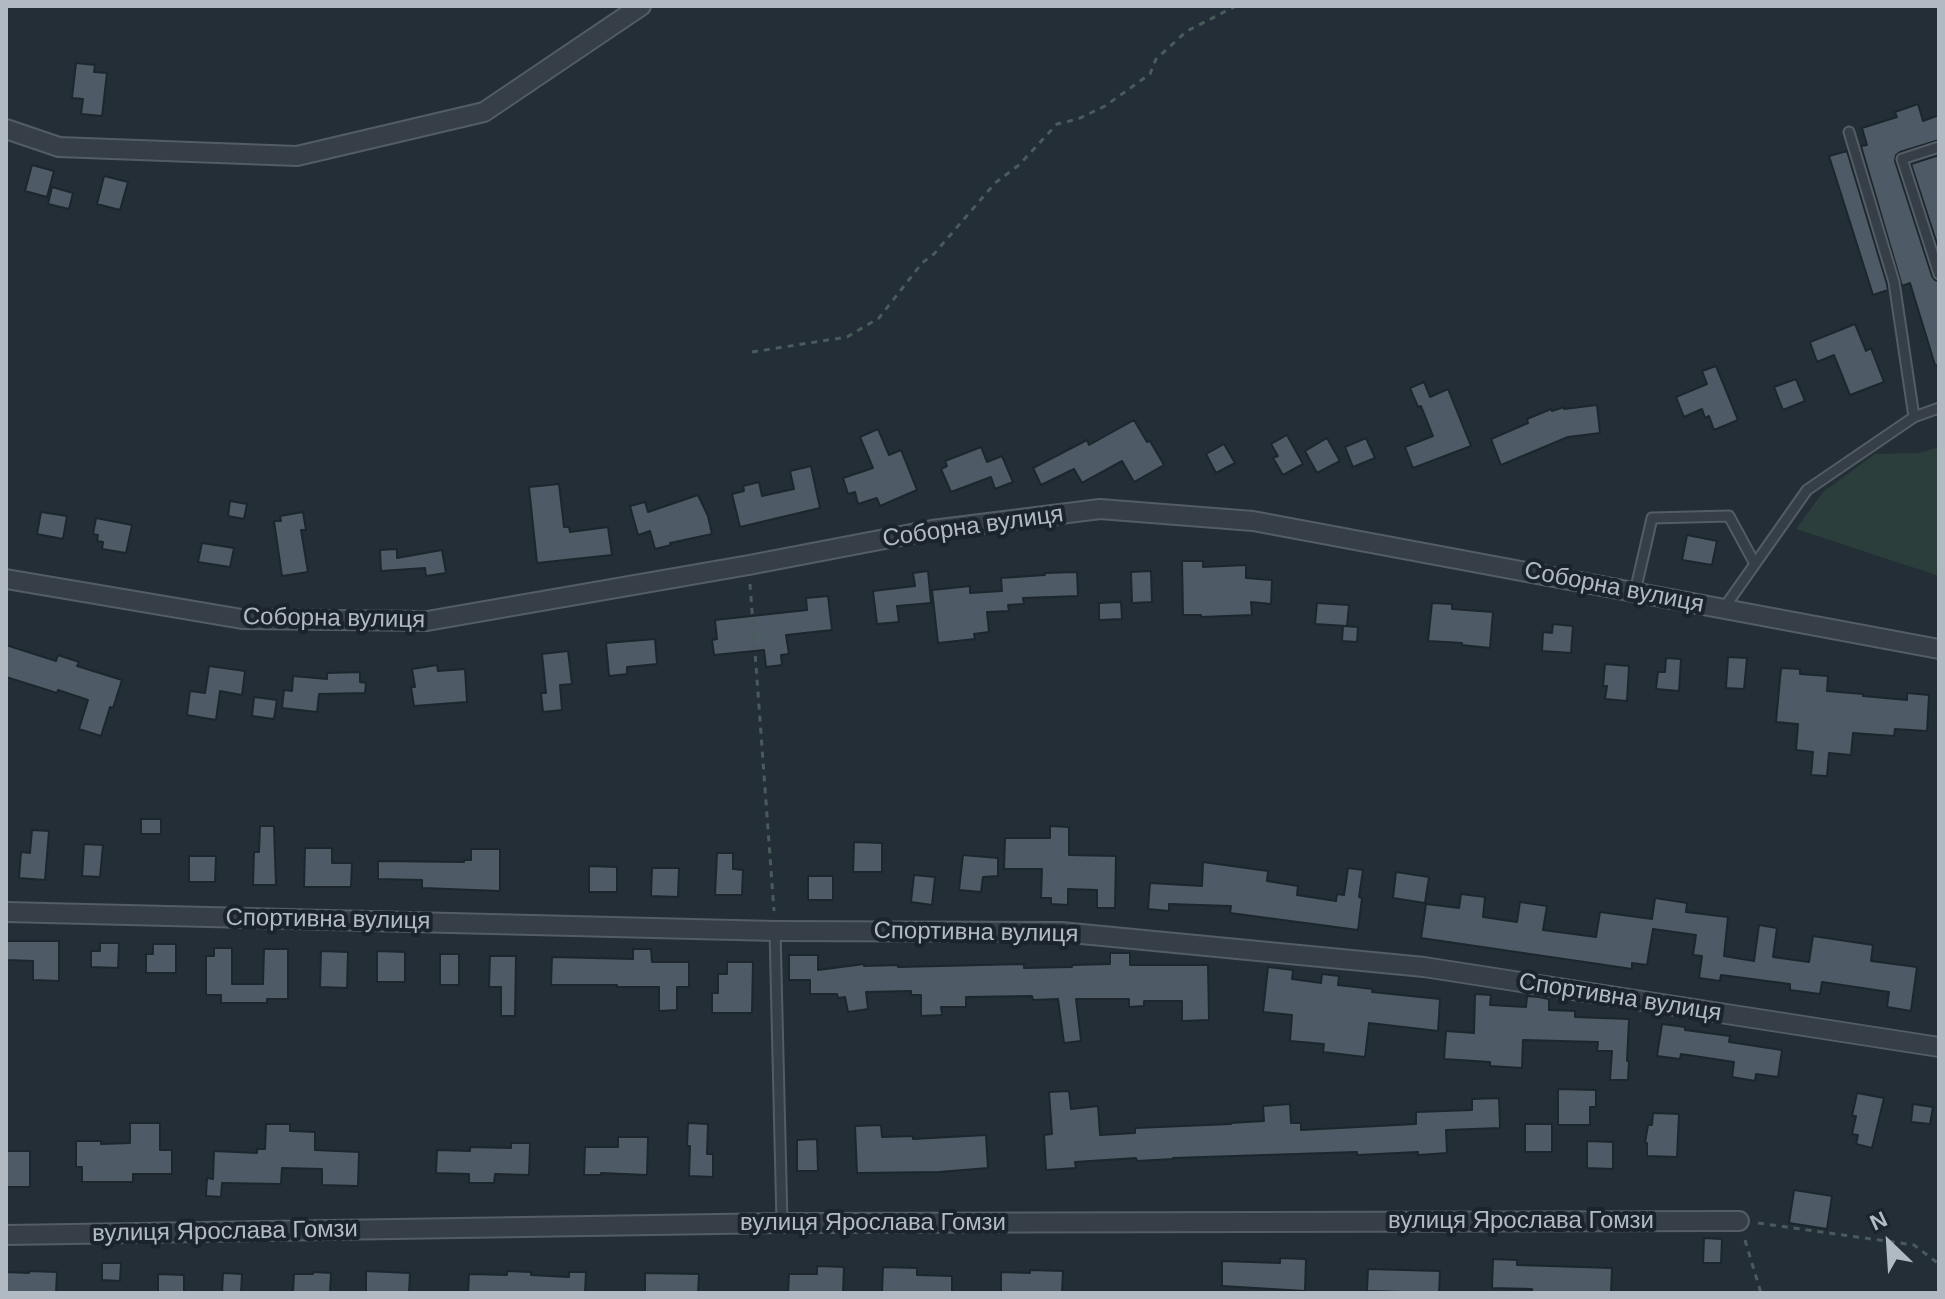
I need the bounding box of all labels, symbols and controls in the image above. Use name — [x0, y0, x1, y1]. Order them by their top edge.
street label: Соборна вулиця — [881, 500, 1065, 554]
street label: Соборна вулиця — [1522, 556, 1706, 620]
street label: Соборна вулиця — [243, 603, 425, 635]
street label: Спортивна вулиця — [225, 904, 431, 936]
street label: Спортивна вулиця — [873, 917, 1079, 949]
street label: Спортивна вулиця — [1517, 968, 1723, 1028]
north arrow — [1849, 1203, 1929, 1283]
text: N — [1866, 1206, 1891, 1235]
street label: вулиця Ярослава Гомзи — [1388, 1207, 1654, 1235]
street label: вулиця Ярослава Гомзи — [740, 1209, 1006, 1237]
street label: вулиця Ярослава Гомзи — [92, 1215, 358, 1249]

